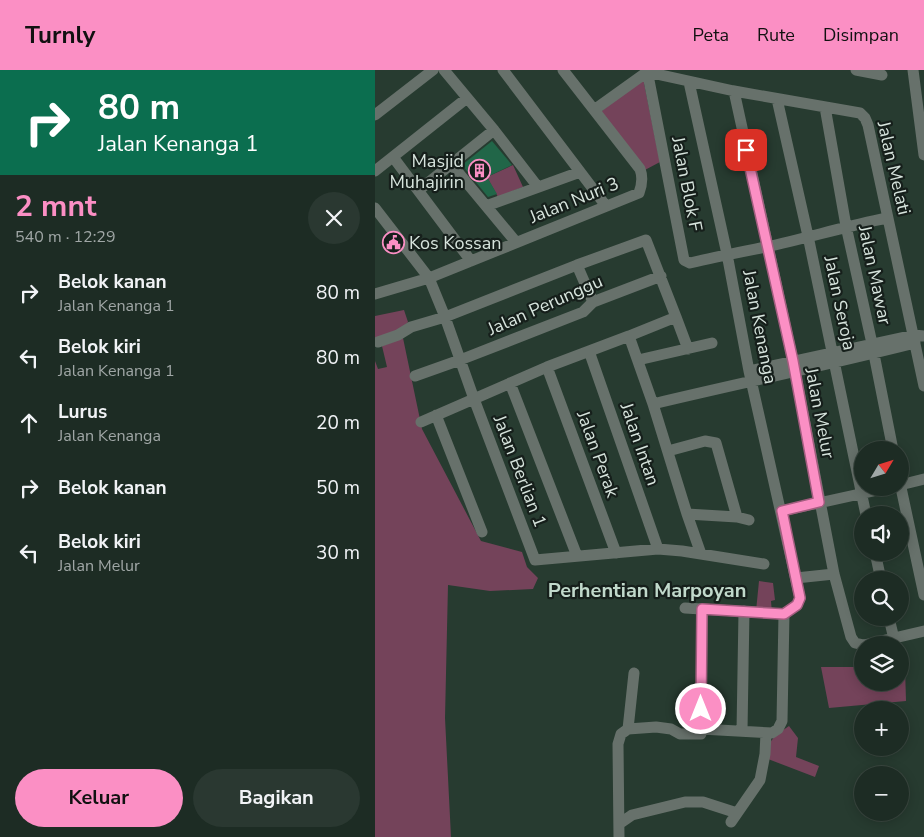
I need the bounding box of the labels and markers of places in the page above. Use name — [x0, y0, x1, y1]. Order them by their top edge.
pin — [725, 129, 767, 171]
place label: Masjid Muhajirin — [389, 149, 464, 194]
building icon: Masjid Muhajirin — [468, 159, 492, 183]
public building icon: Kos Kossan — [381, 231, 405, 255]
place label: Kos Kossan — [409, 231, 501, 255]

